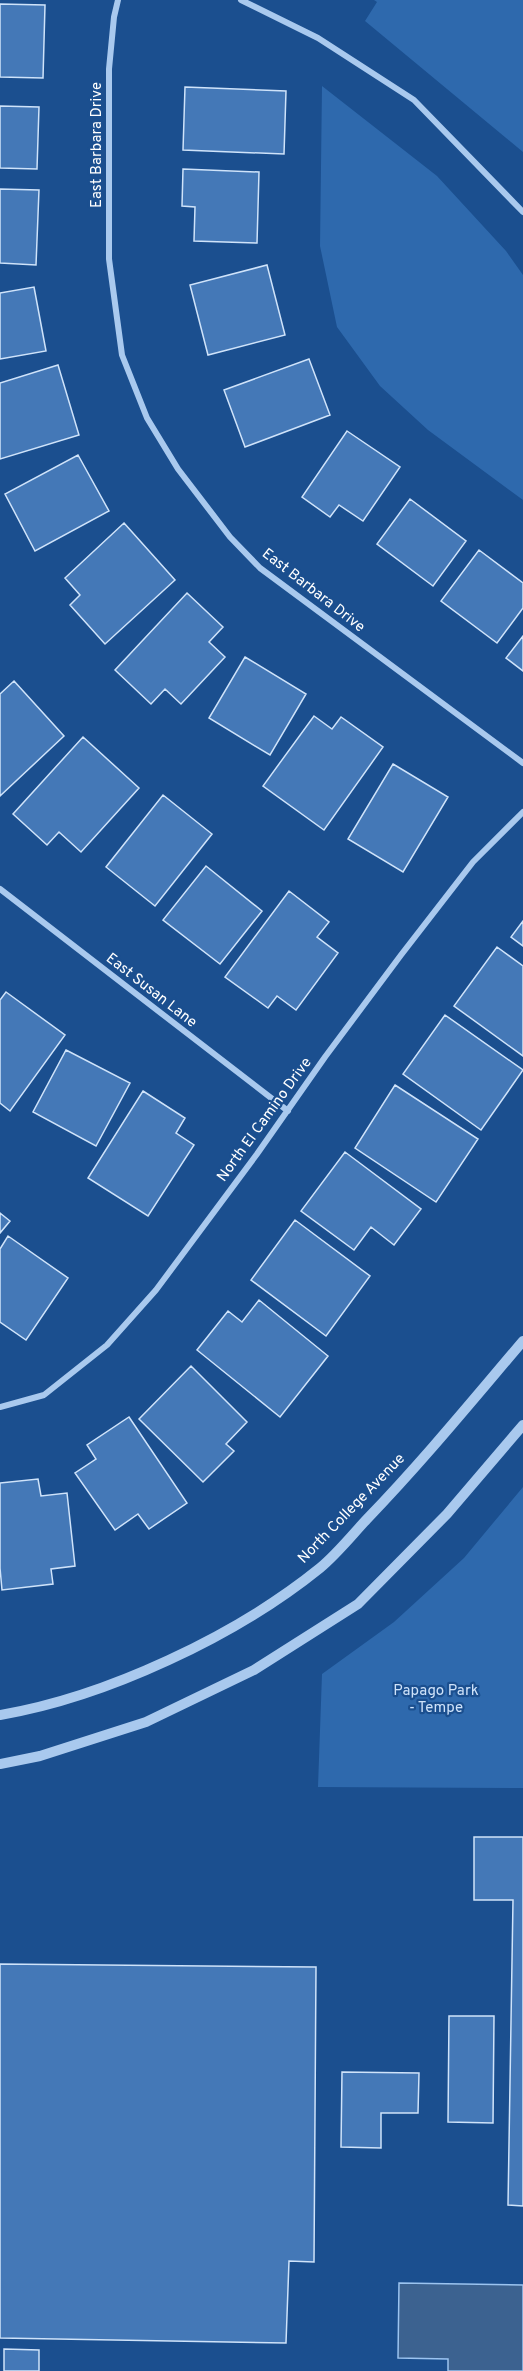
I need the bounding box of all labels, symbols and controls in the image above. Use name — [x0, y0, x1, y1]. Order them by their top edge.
street label: East Barbara Drive — [88, 82, 107, 208]
street label: East Barbara Drive — [258, 545, 368, 637]
street label: East Susan Lane — [102, 950, 200, 1032]
street label: North El Camino Drive — [213, 1054, 317, 1186]
street label: North College Avenue — [294, 1450, 410, 1568]
park label: Papago Park - Tempe — [393, 1682, 479, 1718]

